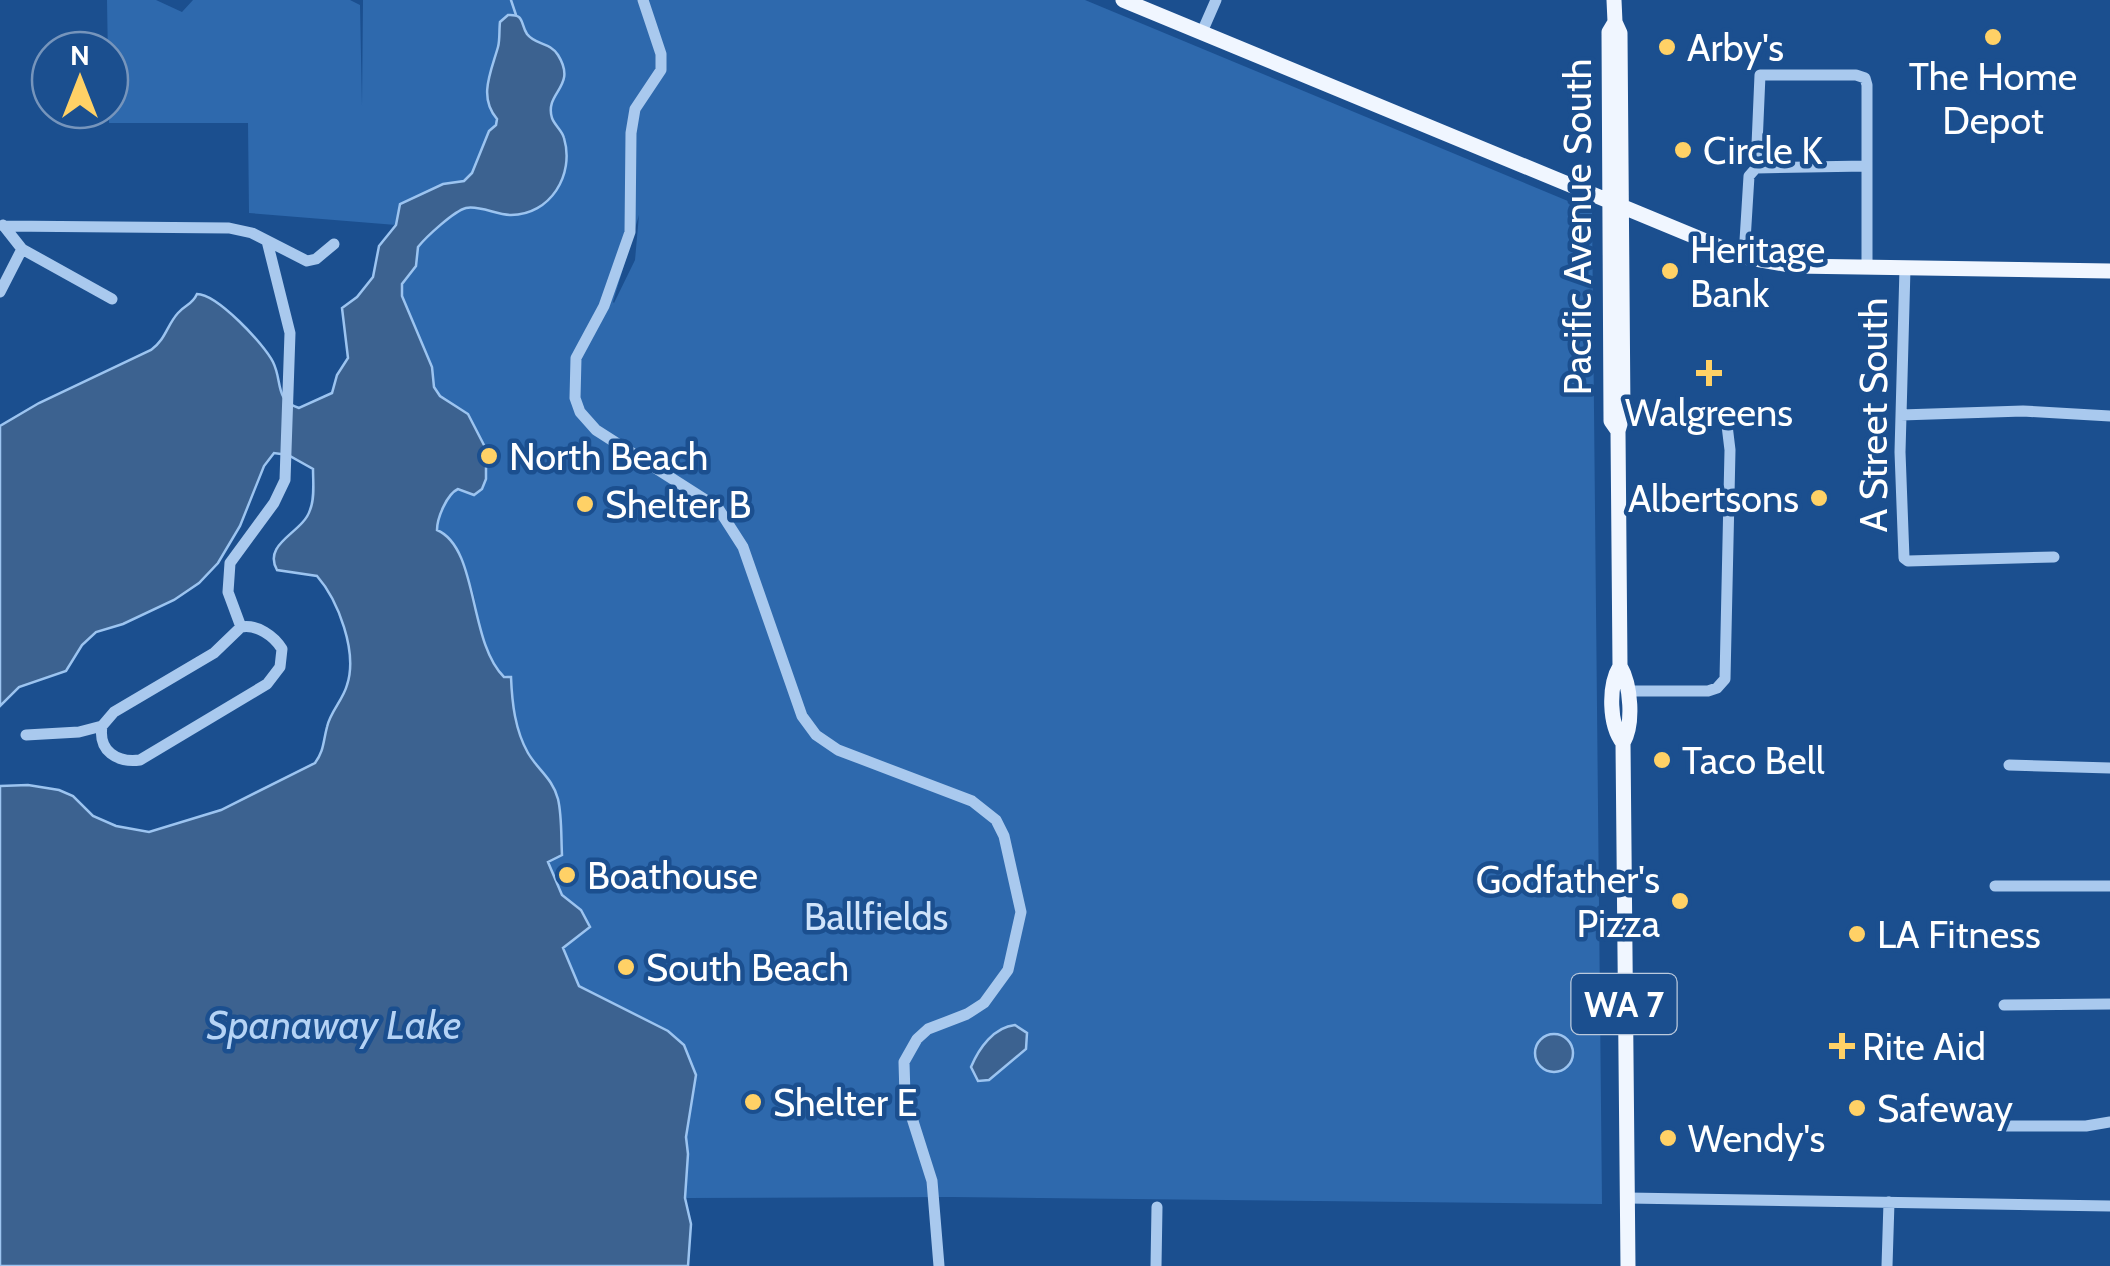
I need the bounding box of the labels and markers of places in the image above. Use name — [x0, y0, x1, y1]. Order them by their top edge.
place label: Arby's — [1687, 24, 1784, 71]
marker: The Home Depot — [1982, 26, 2004, 48]
marker: Arby's — [1656, 36, 1678, 58]
place label: The Home Depot — [1909, 53, 2077, 144]
place label: Circle K — [1703, 127, 1823, 174]
marker: Circle K — [1672, 139, 1694, 161]
place label: Heritage Bank — [1690, 226, 1825, 317]
marker: Heritage Bank — [1659, 260, 1681, 282]
marker: Walgreens — [1698, 362, 1720, 384]
place label: Walgreens — [1625, 389, 1793, 436]
place label: North Beach — [509, 433, 708, 480]
marker: North Beach — [478, 445, 500, 467]
place label: Albertsons — [1628, 475, 1799, 522]
place label: Shelter B — [605, 481, 751, 528]
marker: Albertsons — [1808, 487, 1830, 509]
marker: Shelter B — [574, 493, 596, 515]
place label: Taco Bell — [1682, 737, 1825, 784]
marker: Taco Bell — [1651, 749, 1673, 771]
place label: Boathouse — [587, 852, 758, 899]
place label: Godfather's Pizza — [1476, 856, 1660, 947]
marker: Boathouse — [556, 864, 578, 886]
marker: Godfather's Pizza — [1669, 890, 1691, 912]
place label: LA Fitness — [1877, 911, 2041, 958]
marker: LA Fitness — [1846, 923, 1868, 945]
place label: South Beach — [646, 944, 849, 991]
marker: South Beach — [615, 956, 637, 978]
place label: Rite Aid — [1862, 1023, 1986, 1070]
marker: Rite Aid — [1831, 1035, 1853, 1057]
place label: Shelter E — [773, 1079, 918, 1126]
place label: Safeway — [1877, 1085, 2013, 1132]
marker: Shelter E — [742, 1091, 764, 1113]
marker: Safeway — [1846, 1097, 1868, 1119]
place label: Wendy's — [1688, 1115, 1825, 1162]
marker: Wendy's — [1657, 1127, 1679, 1149]

